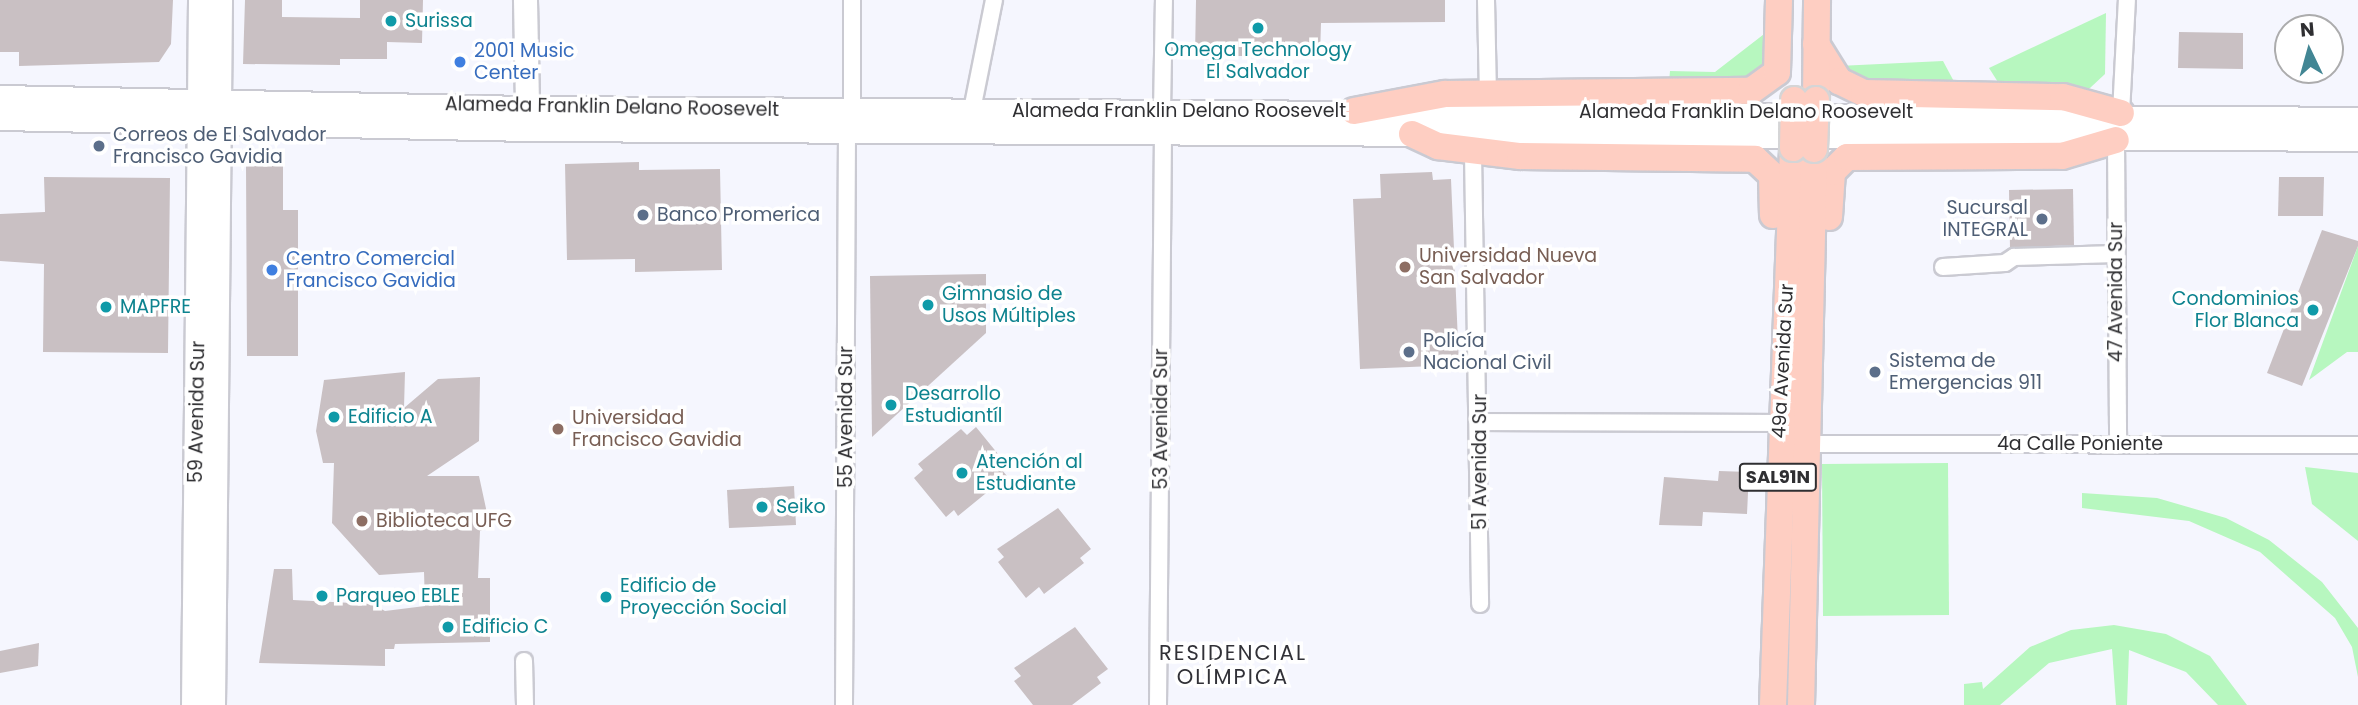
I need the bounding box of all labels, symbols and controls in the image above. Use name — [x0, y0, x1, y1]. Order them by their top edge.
place label: Surissa — [405, 10, 473, 32]
marker: Surissa — [383, 13, 399, 29]
north arrow — [2274, 14, 2344, 84]
text: N — [2299, 16, 2316, 44]
marker: Omega Technology El Salvador — [1250, 20, 1266, 36]
place label: Omega Technology El Salvador — [1164, 39, 1352, 83]
place label: 2001 Music Center — [474, 40, 575, 84]
marker: 2001 Music Center — [452, 54, 468, 70]
street label: Alameda Franklin Delano Roosevelt — [445, 93, 779, 121]
street label: Alameda Franklin Delano Roosevelt — [1012, 100, 1346, 122]
street label: Alameda Franklin Delano Roosevelt — [1579, 101, 1913, 123]
place label: Correos de El Salvador Francisco Gavidia — [113, 124, 326, 168]
marker: Correos de El Salvador Francisco Gavidia — [91, 138, 107, 154]
place label: Sucursal INTEGRAL — [1943, 197, 2028, 241]
place label: Banco Promerica — [657, 204, 820, 226]
marker: Banco Promerica — [635, 207, 651, 223]
marker: Sucursal INTEGRAL — [2034, 211, 2050, 227]
street label: 47 Avenida Sur — [2105, 222, 2127, 362]
place label: Universidad Nueva San Salvador — [1419, 245, 1597, 289]
place label: Centro Comercial Francisco Gavidia — [286, 248, 456, 292]
marker: Universidad Nueva San Salvador — [1397, 259, 1413, 275]
marker: Centro Comercial Francisco Gavidia — [264, 262, 280, 278]
place label: Gimnasio de Usos Múltiples — [942, 283, 1076, 327]
street label: 49a Avenida Sur — [1768, 283, 1798, 439]
place label: Condominios Flor Blanca — [2172, 288, 2299, 332]
place label: MAPFRE — [120, 296, 191, 318]
marker: Gimnasio de Usos Múltiples — [920, 297, 936, 313]
marker: MAPFRE — [98, 299, 114, 315]
marker: Condominios Flor Blanca — [2305, 302, 2321, 318]
place label: Policía Nacional Civil — [1423, 330, 1552, 374]
street label: 59 Avenida Sur — [184, 341, 210, 483]
marker: Policía Nacional Civil — [1401, 344, 1417, 360]
street label: 55 Avenida Sur — [835, 346, 857, 488]
street label: 53 Avenida Sur — [1150, 348, 1172, 490]
place label: Sistema de Emergencias 911 — [1889, 350, 2042, 394]
marker: Sistema de Emergencias 911 — [1867, 364, 1883, 380]
place label: Desarrollo Estudiantíl — [905, 383, 1003, 427]
street label: 51 Avenida Sur — [1469, 394, 1491, 530]
marker: Desarrollo Estudiantíl — [883, 397, 899, 413]
place label: Edificio A — [348, 406, 432, 428]
place label: Universidad Francisco Gavidia — [572, 407, 742, 451]
marker: Edificio A — [326, 409, 342, 425]
marker: Universidad Francisco Gavidia — [550, 421, 566, 437]
street label: 4a Calle Poniente — [1997, 433, 2163, 455]
place label: Atención al Estudiante — [976, 451, 1083, 495]
road number: SAL91N — [1738, 462, 1818, 491]
marker: Atención al Estudiante — [954, 465, 970, 481]
place label: Seiko — [776, 496, 826, 518]
marker: Seiko — [754, 499, 770, 515]
place label: Biblioteca UFG — [376, 510, 512, 532]
marker: Biblioteca UFG — [354, 513, 370, 529]
place label: Edificio de Proyección Social — [620, 575, 787, 619]
place label: Parqueo EBLE — [336, 585, 460, 607]
marker: Parqueo EBLE — [314, 588, 330, 604]
marker: Edificio de Proyección Social — [598, 589, 614, 605]
place label: Edificio C — [462, 616, 548, 638]
marker: Edificio C — [440, 619, 456, 635]
district label: RESIDENCIAL OLÍMPICA — [1160, 640, 1306, 690]

